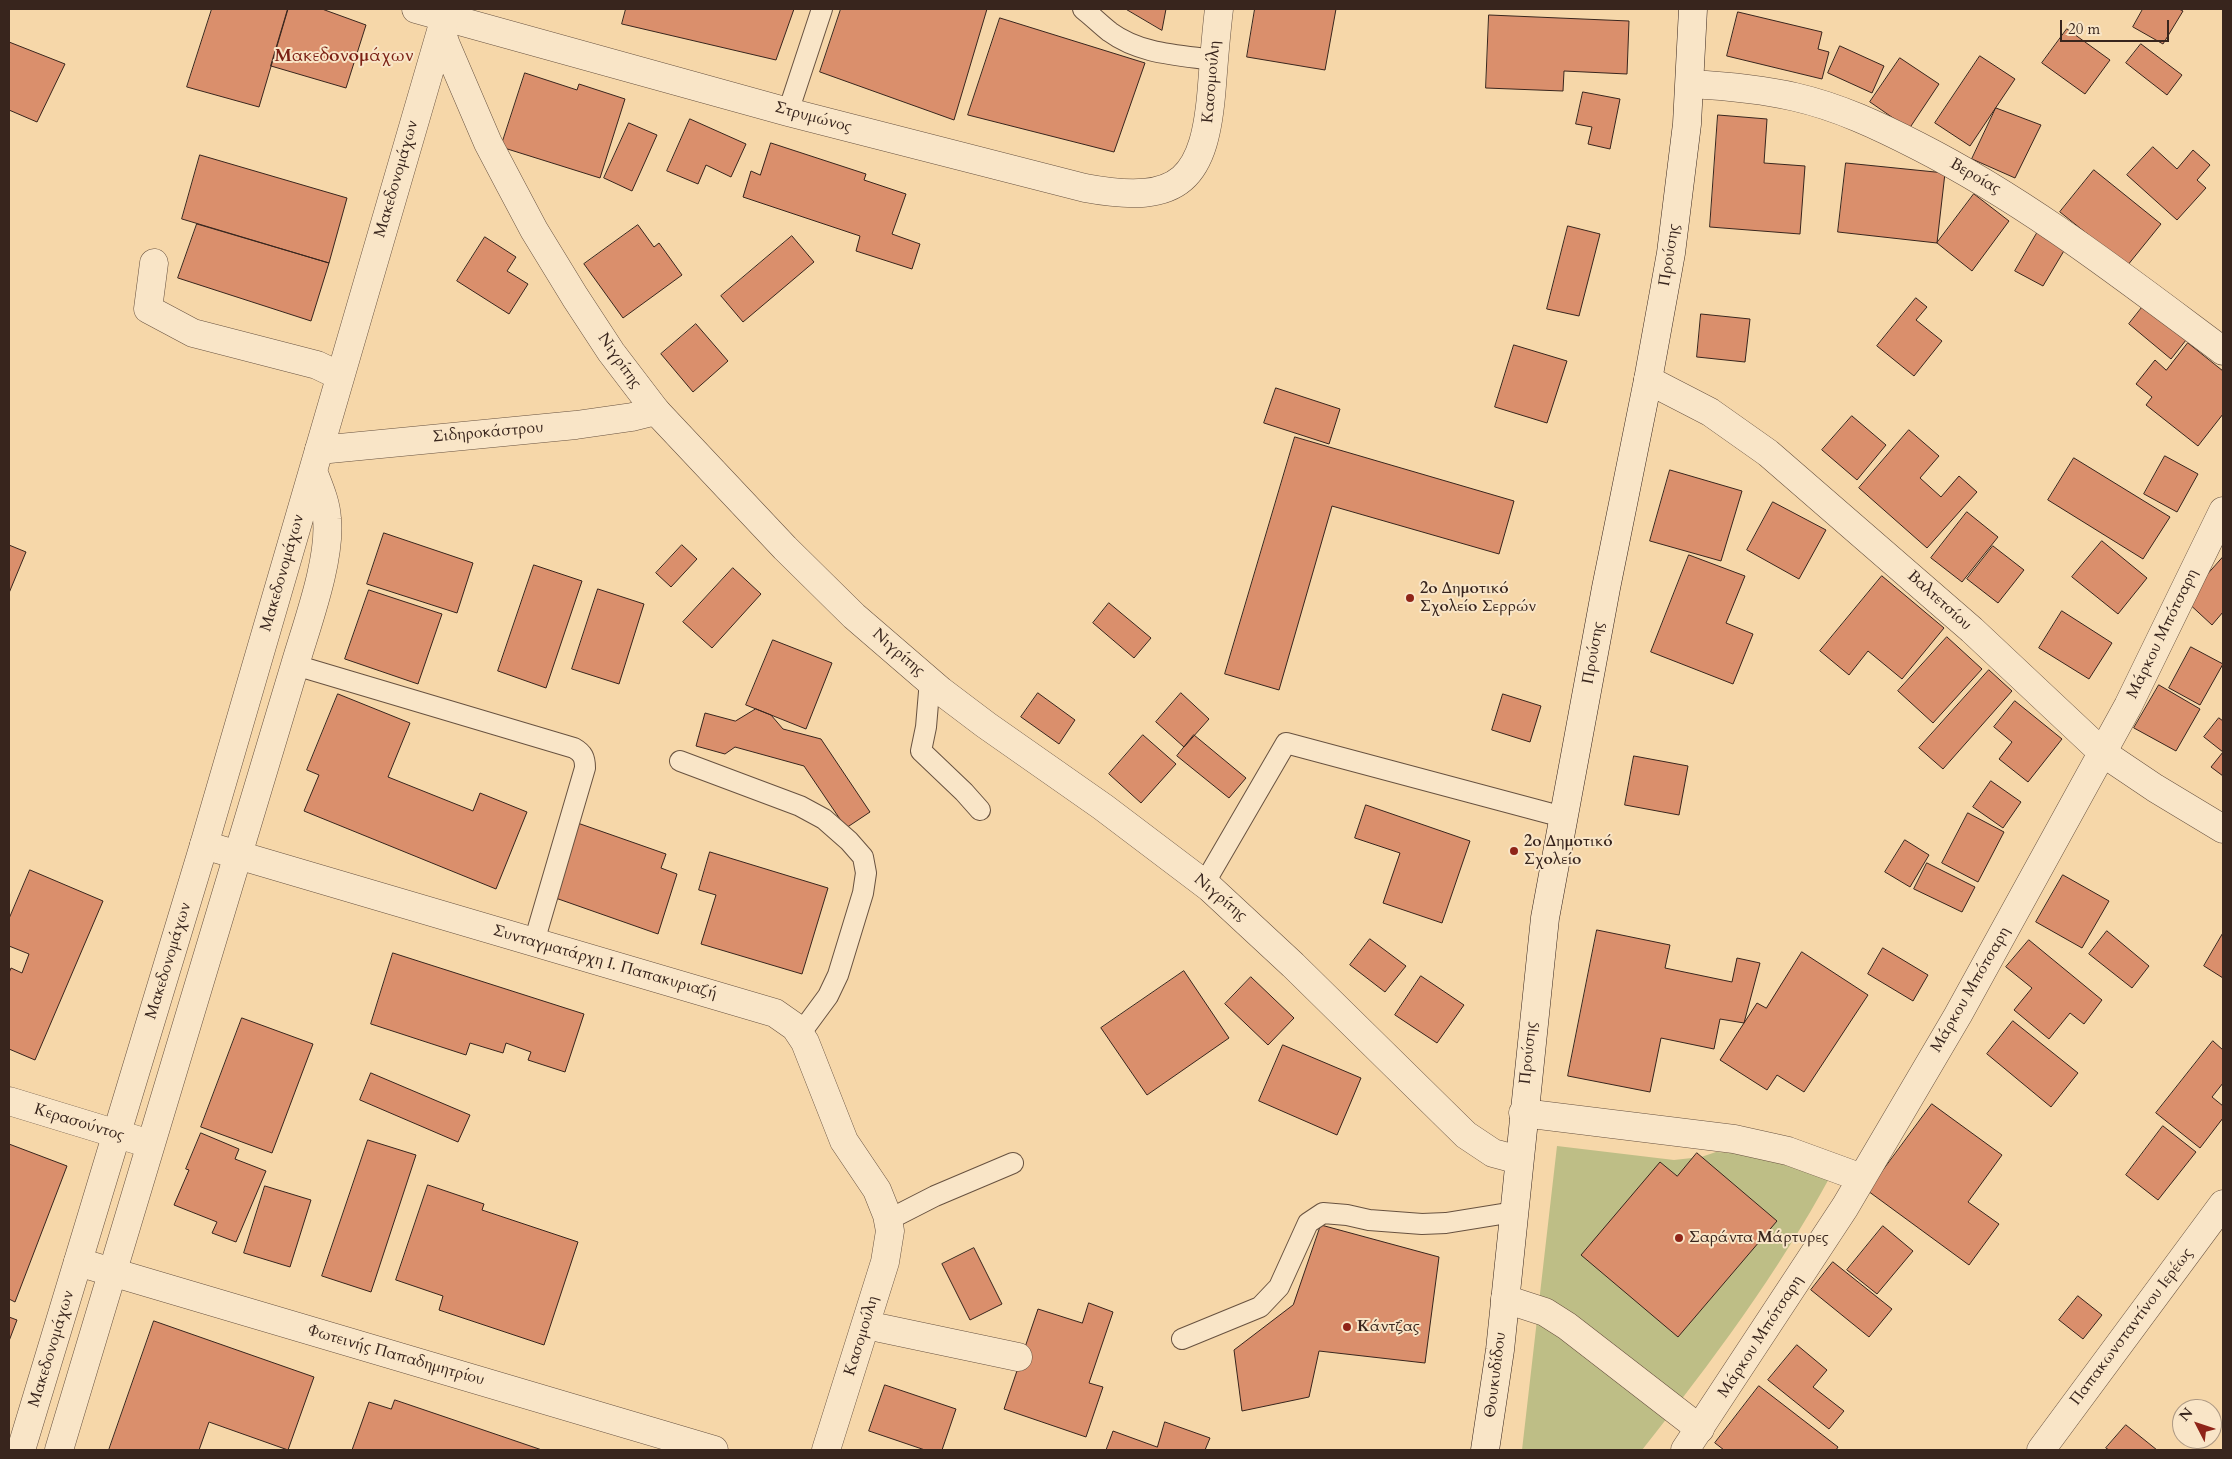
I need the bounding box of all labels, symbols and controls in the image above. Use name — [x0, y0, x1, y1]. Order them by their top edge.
scale bar — [2062, 10, 2171, 42]
text: 20 m — [2068, 19, 2100, 39]
street label: Κασομούλη — [1199, 40, 1225, 124]
district label: Μακεδονομάχων — [274, 46, 414, 68]
street label: Στρυμώνος — [772, 99, 854, 137]
street label: Μακεδονομάχων — [371, 118, 423, 240]
street label: Βεροίας — [1946, 155, 2004, 199]
street label: Προύσης — [1656, 222, 1684, 288]
street label: Νιγρίτης — [593, 330, 645, 392]
street label: Σιδηροκάστρου — [432, 419, 544, 447]
street label: Μακεδονομάχων — [257, 512, 309, 634]
street label: Μάρκου Μπότσαρη — [2123, 566, 2203, 702]
street label: Βαλτετσίου — [1903, 567, 1975, 635]
place label: 2ο Δημοτικό Σχολείο Σερρών — [1420, 579, 1536, 617]
marker: 2ο Δημοτικό Σχολείο Σερρών — [1404, 592, 1416, 604]
street label: Προύσης — [1579, 620, 1609, 686]
street label: Νιγρίτης — [868, 625, 928, 681]
place label: 2ο Δημοτικό Σχολείο — [1524, 832, 1613, 870]
marker: 2ο Δημοτικό Σχολείο — [1508, 845, 1520, 857]
street label: Νιγρίτης — [1190, 870, 1250, 926]
street label: Μακεδονομάχων — [142, 900, 196, 1022]
street label: Συνταγματάρχη Ι. Παπακυριαζή — [491, 922, 719, 1004]
street label: Μάρκου Μπότσαρη — [1927, 924, 2015, 1056]
street label: Προύσης — [1516, 1021, 1542, 1085]
street label: Κερασούντος — [32, 1100, 126, 1146]
place label: Σαράντα Μάρτυρες — [1689, 1228, 1829, 1248]
marker: Σαράντα Μάρτυρες — [1673, 1232, 1685, 1244]
street label: Παπακωνσταντίνου Ιερέως — [2067, 1245, 2197, 1409]
street label: Μάρκου Μπότσαρη — [1714, 1272, 1808, 1402]
street label: Μακεδονομάχων — [25, 1288, 79, 1410]
street label: Κασομούλη — [841, 1294, 883, 1378]
place label: Κάντζας — [1357, 1317, 1420, 1337]
marker: Κάντζας — [1341, 1321, 1353, 1333]
street label: Φωτεινής Παπαδημητρίου — [305, 1322, 487, 1390]
street label: Θουκυδίδου — [1481, 1331, 1511, 1419]
north arrow — [2172, 1399, 2222, 1449]
text: N — [2175, 1404, 2197, 1425]

